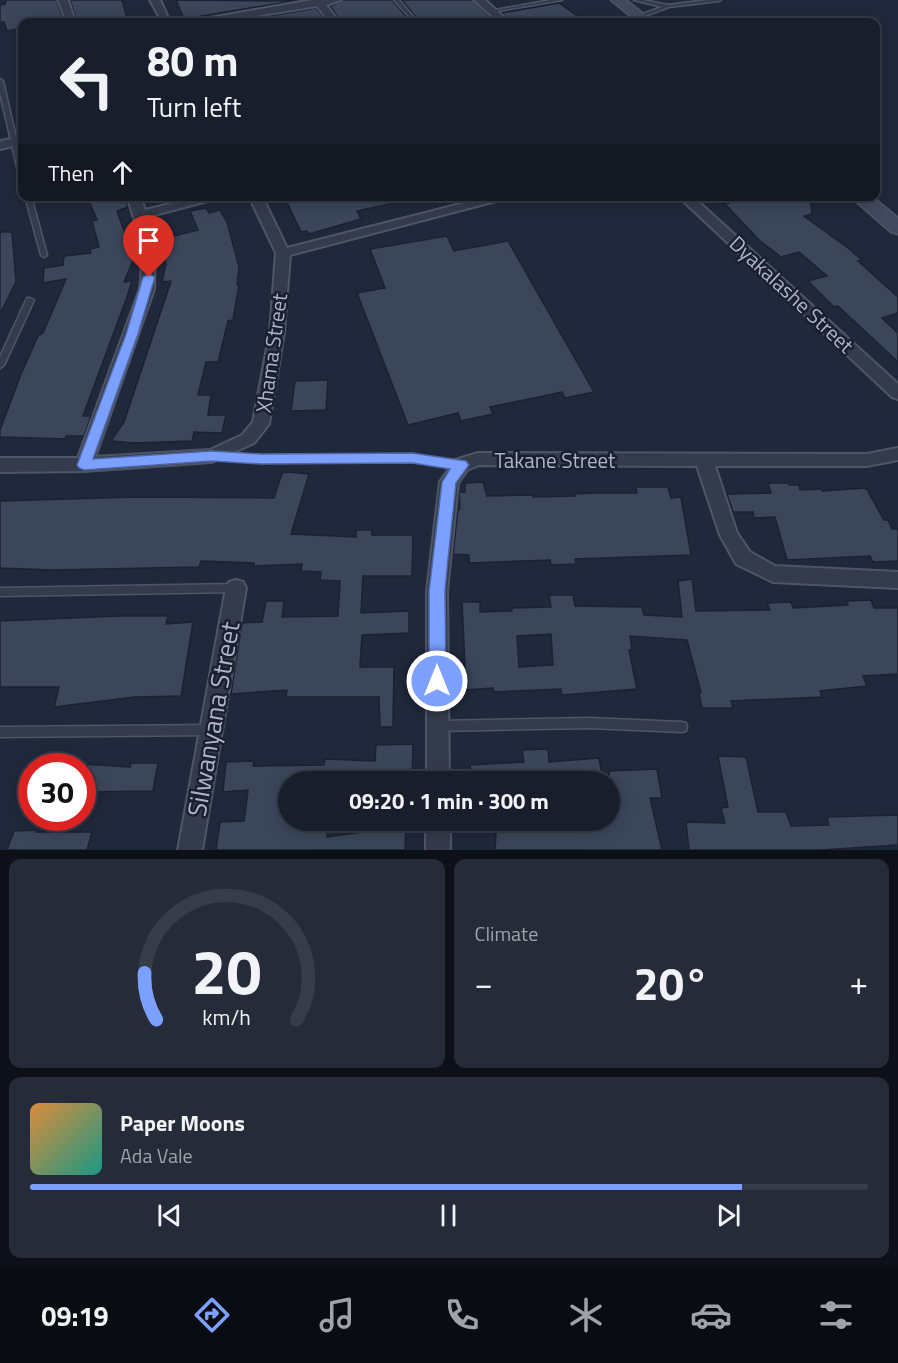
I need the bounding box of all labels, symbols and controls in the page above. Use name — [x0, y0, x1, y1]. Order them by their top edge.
text: 80 m — [147, 28, 239, 92]
icon: left — [48, 42, 126, 120]
text: Turn left — [147, 86, 241, 127]
text: Then — [48, 156, 94, 190]
icon: ahead — [106, 156, 139, 189]
pin — [123, 215, 174, 277]
icon: arrive — [132, 224, 165, 257]
street label: Dyakalashe Street — [722, 228, 862, 361]
street label: Xhama Street — [247, 291, 295, 415]
street label: Takane Street — [495, 444, 616, 476]
street label: Silwanyana Street — [177, 618, 249, 820]
position arrow — [405, 649, 469, 713]
speed limit sign: 30 — [18, 753, 96, 831]
text: 09:20 · 1 min · 300 m — [349, 784, 549, 818]
text: Climate — [475, 918, 538, 949]
text: 20 — [192, 923, 262, 1018]
text: 20° — [633, 949, 709, 1017]
text: − — [475, 958, 493, 1008]
text: + — [850, 958, 868, 1008]
text: km/h — [202, 1002, 251, 1034]
text: Paper Moons — [120, 1106, 245, 1140]
text: Ada Vale — [120, 1140, 193, 1171]
icon: previous — [153, 1199, 186, 1232]
icon: pause — [432, 1199, 465, 1232]
icon: next — [712, 1199, 745, 1232]
icon: directions — [191, 1294, 233, 1336]
icon: music — [316, 1294, 358, 1336]
icon: phone — [441, 1294, 483, 1336]
icon: climate — [565, 1294, 607, 1336]
icon: car — [690, 1294, 732, 1336]
icon: filters — [815, 1294, 857, 1336]
text: 09:19 — [41, 1295, 109, 1336]

